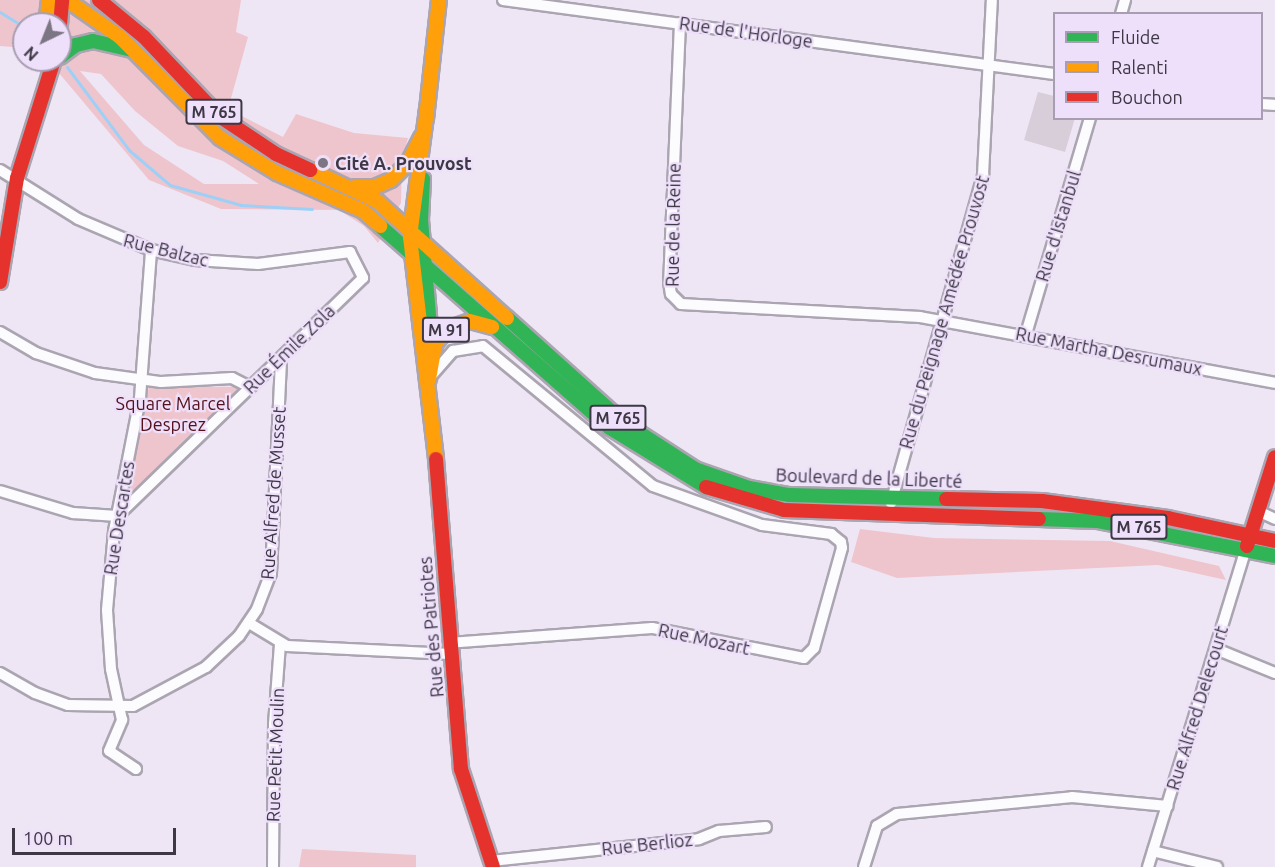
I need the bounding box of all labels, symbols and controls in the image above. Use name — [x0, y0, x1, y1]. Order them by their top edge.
north arrow — [12, 12, 72, 72]
street label: Rue de l'Horloge — [678, 12, 814, 52]
legend — [1053, 12, 1263, 120]
text: Fluide — [1111, 27, 1160, 47]
text: N — [21, 43, 42, 64]
text: Ralenti — [1111, 57, 1168, 77]
text: Bouchon — [1111, 87, 1183, 107]
road number: M 765 — [184, 99, 244, 125]
place label: Cité A. Prouvost — [335, 152, 472, 174]
marker: Cité A. Prouvost — [316, 156, 330, 170]
street label: Rue de la Reine — [661, 163, 685, 287]
street label: Rue d'Istanbul — [1031, 168, 1085, 284]
street label: Rue du Peignage Amédée Prouvost — [895, 173, 993, 451]
street label: Rue Balzac — [121, 229, 211, 271]
street label: Rue Émile Zola — [239, 300, 339, 398]
road number: M 91 — [420, 317, 472, 343]
street label: Rue Martha Desrumaux — [1014, 322, 1204, 380]
park label: Square Marcel Desprez — [115, 393, 231, 436]
road number: M 765 — [588, 405, 648, 431]
street label: Rue Alfred de Musset — [256, 406, 290, 580]
street label: Rue Descartes — [99, 459, 139, 577]
street label: Boulevard de la Liberté — [775, 464, 963, 492]
road number: M 765 — [1109, 514, 1169, 540]
street label: Rue des Patriotes — [414, 556, 448, 698]
street label: Rue Mozart — [656, 619, 752, 659]
street label: Rue Alfred Delecourt — [1162, 623, 1232, 793]
street label: Rue Petit Moulin — [262, 687, 288, 823]
scale bar — [15, 816, 178, 854]
text: 100 m — [23, 828, 73, 848]
street label: Rue Berlioz — [600, 828, 694, 860]

